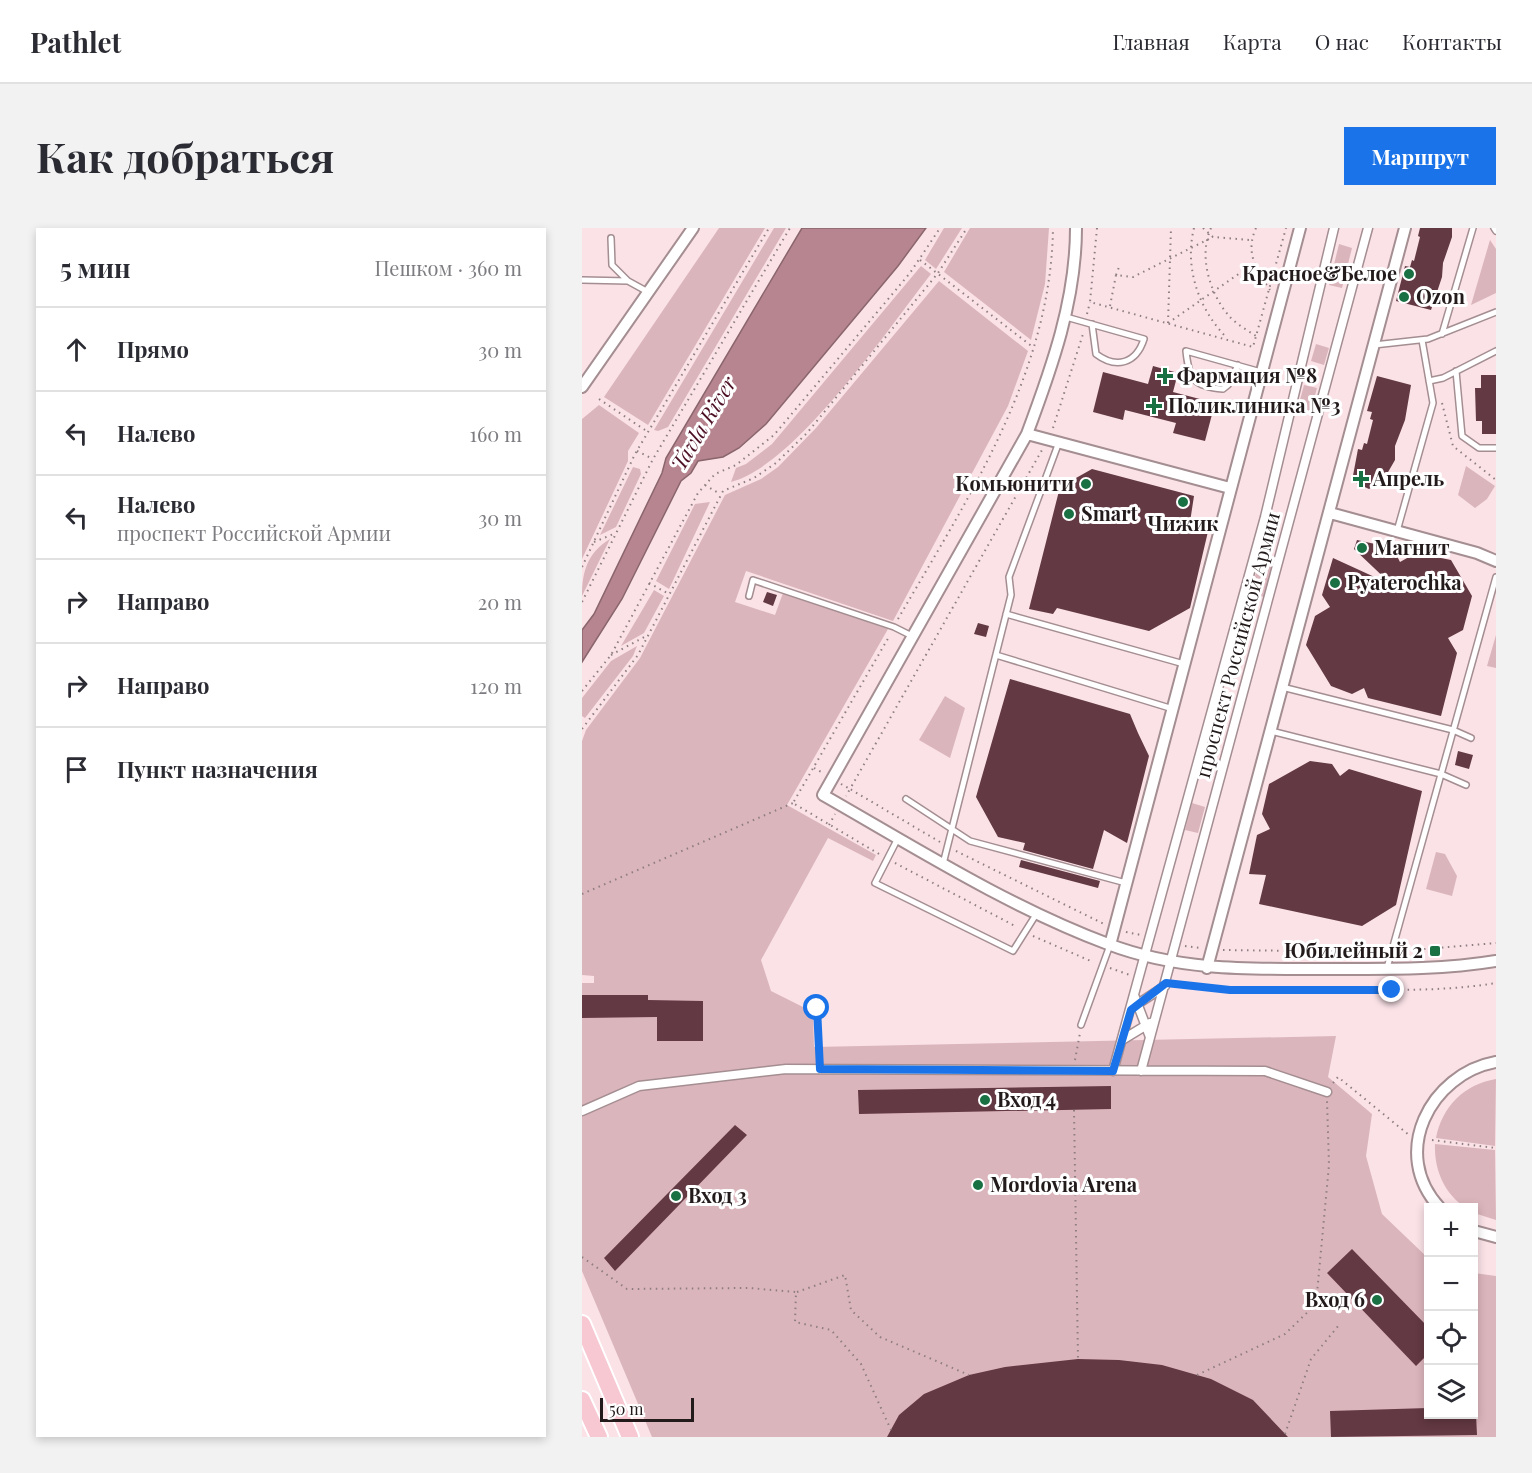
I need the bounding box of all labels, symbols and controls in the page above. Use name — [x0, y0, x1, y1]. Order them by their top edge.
text: Pathlet — [30, 23, 121, 60]
text: Главная — [1112, 27, 1190, 55]
text: Карта — [1223, 27, 1282, 55]
text: О нас — [1315, 27, 1369, 55]
text: Контакты — [1402, 27, 1502, 55]
button: Маршрут — [1344, 127, 1496, 185]
text: Как добраться — [36, 128, 335, 184]
text: 5 мин — [60, 250, 131, 285]
text: Пешком · 360 m — [375, 254, 522, 281]
place label: Красное&Белое — [1242, 259, 1397, 286]
marker: Красное&Белое — [1402, 267, 1416, 281]
place label: Ozon — [1416, 282, 1466, 309]
marker: Ozon — [1397, 290, 1411, 304]
icon: ahead — [60, 333, 93, 366]
text: Прямо — [117, 334, 189, 364]
text: 30 m — [478, 336, 522, 363]
place label: Фармация №8 — [1177, 361, 1317, 388]
marker: Фармация №8 — [1158, 369, 1172, 383]
water label: Tavla River — [663, 370, 742, 475]
place label: Поликлиника №3 — [1168, 391, 1341, 418]
marker: Поликлиника №3 — [1145, 397, 1163, 415]
icon: left — [60, 417, 93, 450]
text: Налево — [117, 418, 195, 448]
text: 160 m — [470, 420, 522, 447]
place label: Апрель — [1372, 464, 1444, 491]
place label: Комьюнити — [955, 469, 1074, 496]
marker: Апрель — [1354, 472, 1368, 486]
marker: Комьюнити — [1079, 477, 1093, 491]
text: Налево — [117, 489, 195, 519]
marker: Чижик — [1176, 495, 1190, 509]
place label: Smart — [1081, 499, 1138, 526]
icon: left — [60, 501, 93, 534]
text: 30 m — [478, 504, 522, 531]
marker: Smart — [1062, 507, 1076, 521]
place label: Чижик — [1147, 509, 1219, 536]
street label: проспект Российской Армии — [1188, 509, 1285, 780]
text: проспект Российской Армии — [117, 519, 391, 546]
place label: Магнит — [1374, 533, 1450, 560]
marker: Магнит — [1355, 541, 1369, 555]
place label: Pyaterochka — [1347, 568, 1462, 595]
marker: Pyaterochka — [1328, 576, 1342, 590]
icon: right — [60, 585, 93, 618]
text: Направо — [117, 586, 210, 616]
text: 20 m — [478, 588, 522, 615]
icon: right — [60, 669, 93, 702]
text: Направо — [117, 670, 210, 700]
text: 120 m — [470, 672, 522, 699]
icon: arrive — [60, 753, 93, 786]
text: Пункт назначения — [117, 754, 318, 784]
place label: Юбилейный 2 — [1284, 936, 1423, 963]
marker: Юбилейный 2 — [1428, 944, 1442, 958]
route end — [1378, 976, 1404, 1002]
route start — [803, 994, 829, 1020]
place label: Вход 4 — [997, 1085, 1056, 1112]
marker: Вход 4 — [978, 1093, 992, 1107]
place label: Mordovia Arena — [990, 1170, 1138, 1197]
marker: Mordovia Arena — [971, 1178, 985, 1192]
place label: Вход 3 — [688, 1181, 747, 1208]
marker: Вход 3 — [669, 1189, 683, 1203]
map controls — [1424, 1203, 1478, 1419]
button: + — [1424, 1203, 1478, 1257]
button: − — [1424, 1257, 1478, 1311]
place label: Вход 6 — [1305, 1285, 1365, 1312]
marker: Вход 6 — [1370, 1293, 1384, 1307]
button: locate — [1424, 1311, 1478, 1365]
button: layers — [1424, 1365, 1478, 1419]
scale bar — [600, 1395, 694, 1422]
text: 50 m — [609, 1398, 643, 1419]

